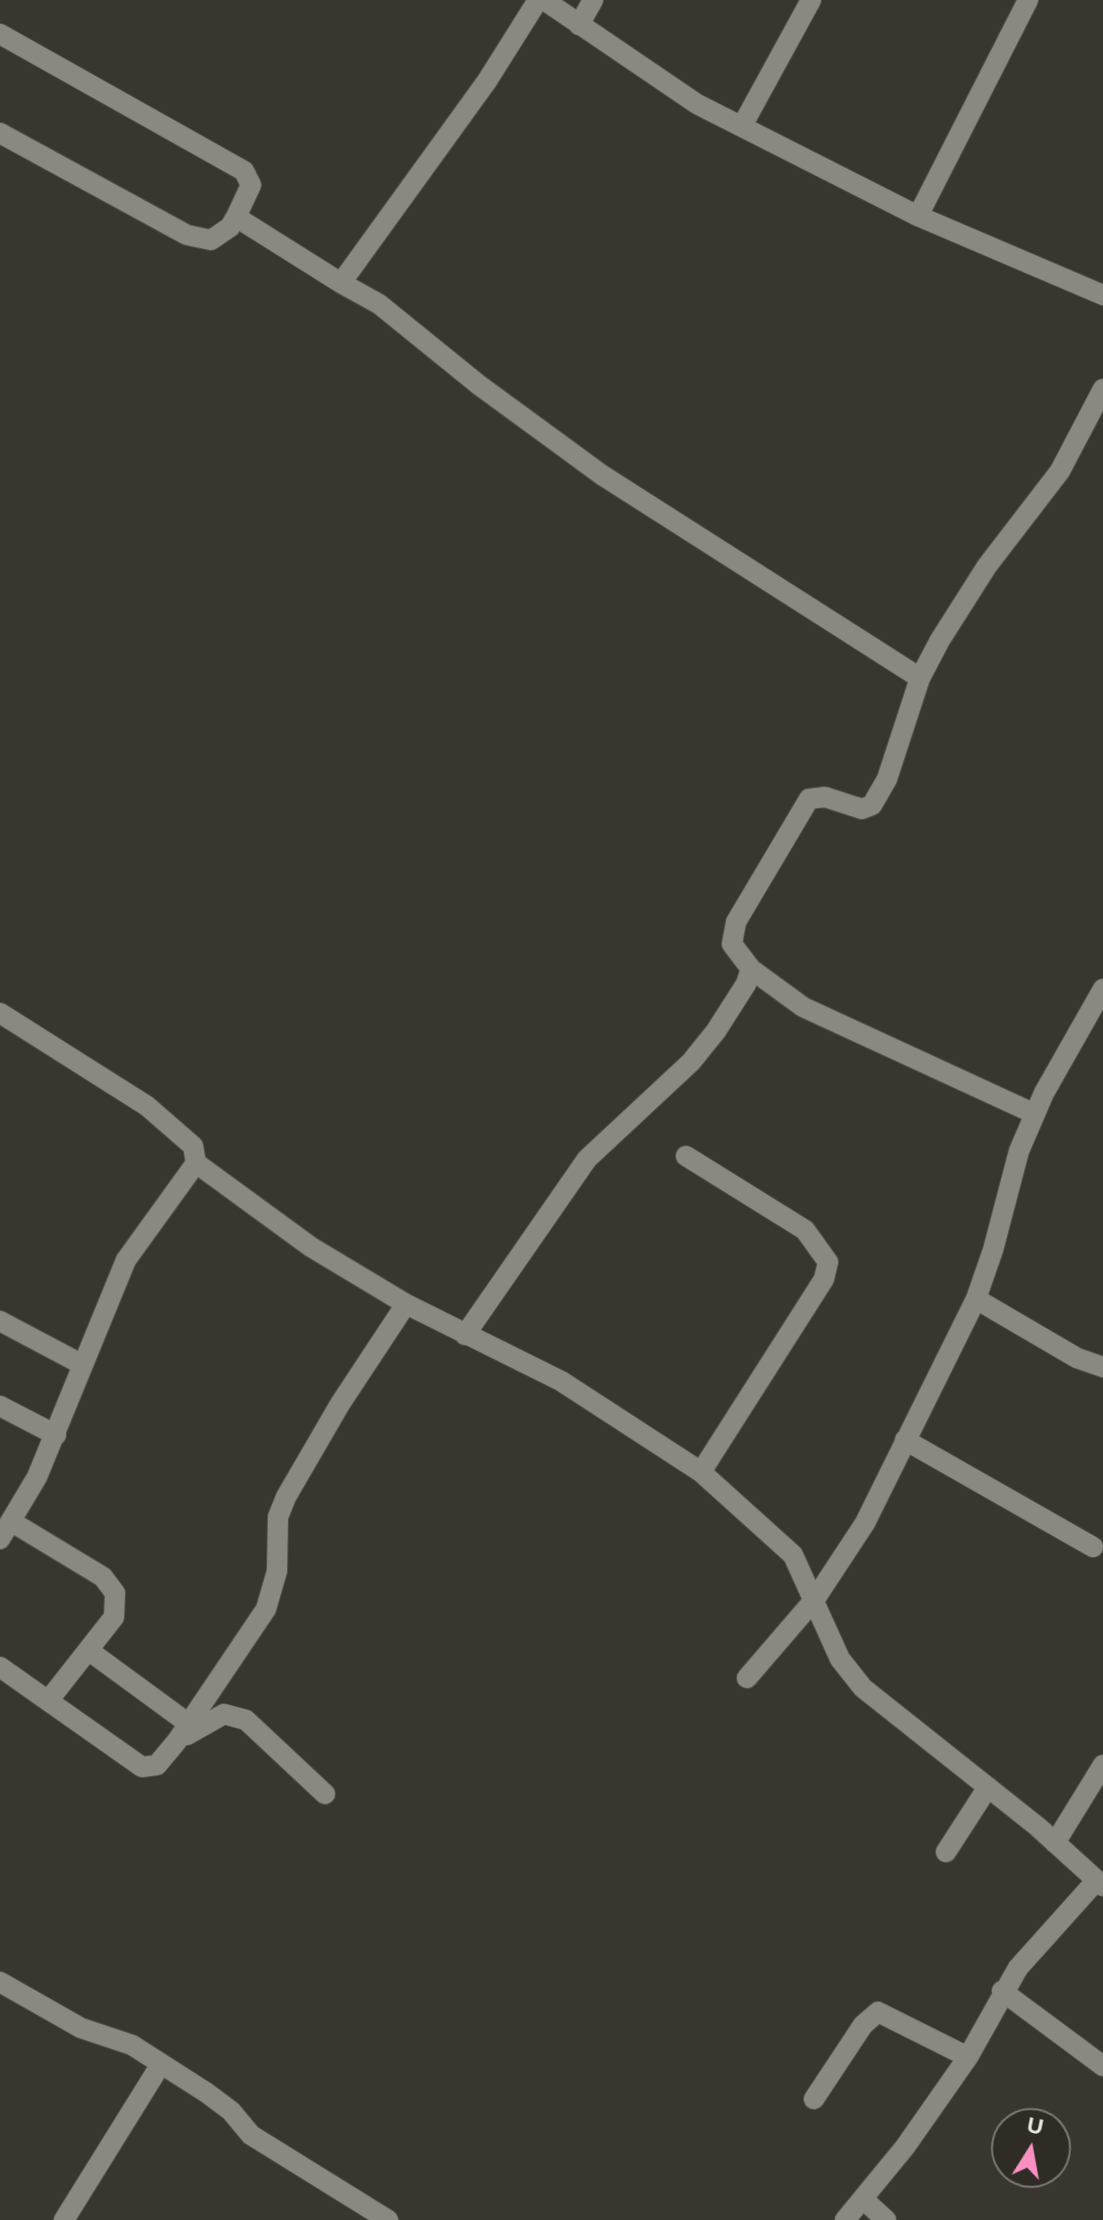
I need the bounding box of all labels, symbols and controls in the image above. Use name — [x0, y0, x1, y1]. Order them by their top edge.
north arrow — [991, 2108, 1071, 2188]
text: U — [1025, 2112, 1045, 2140]

